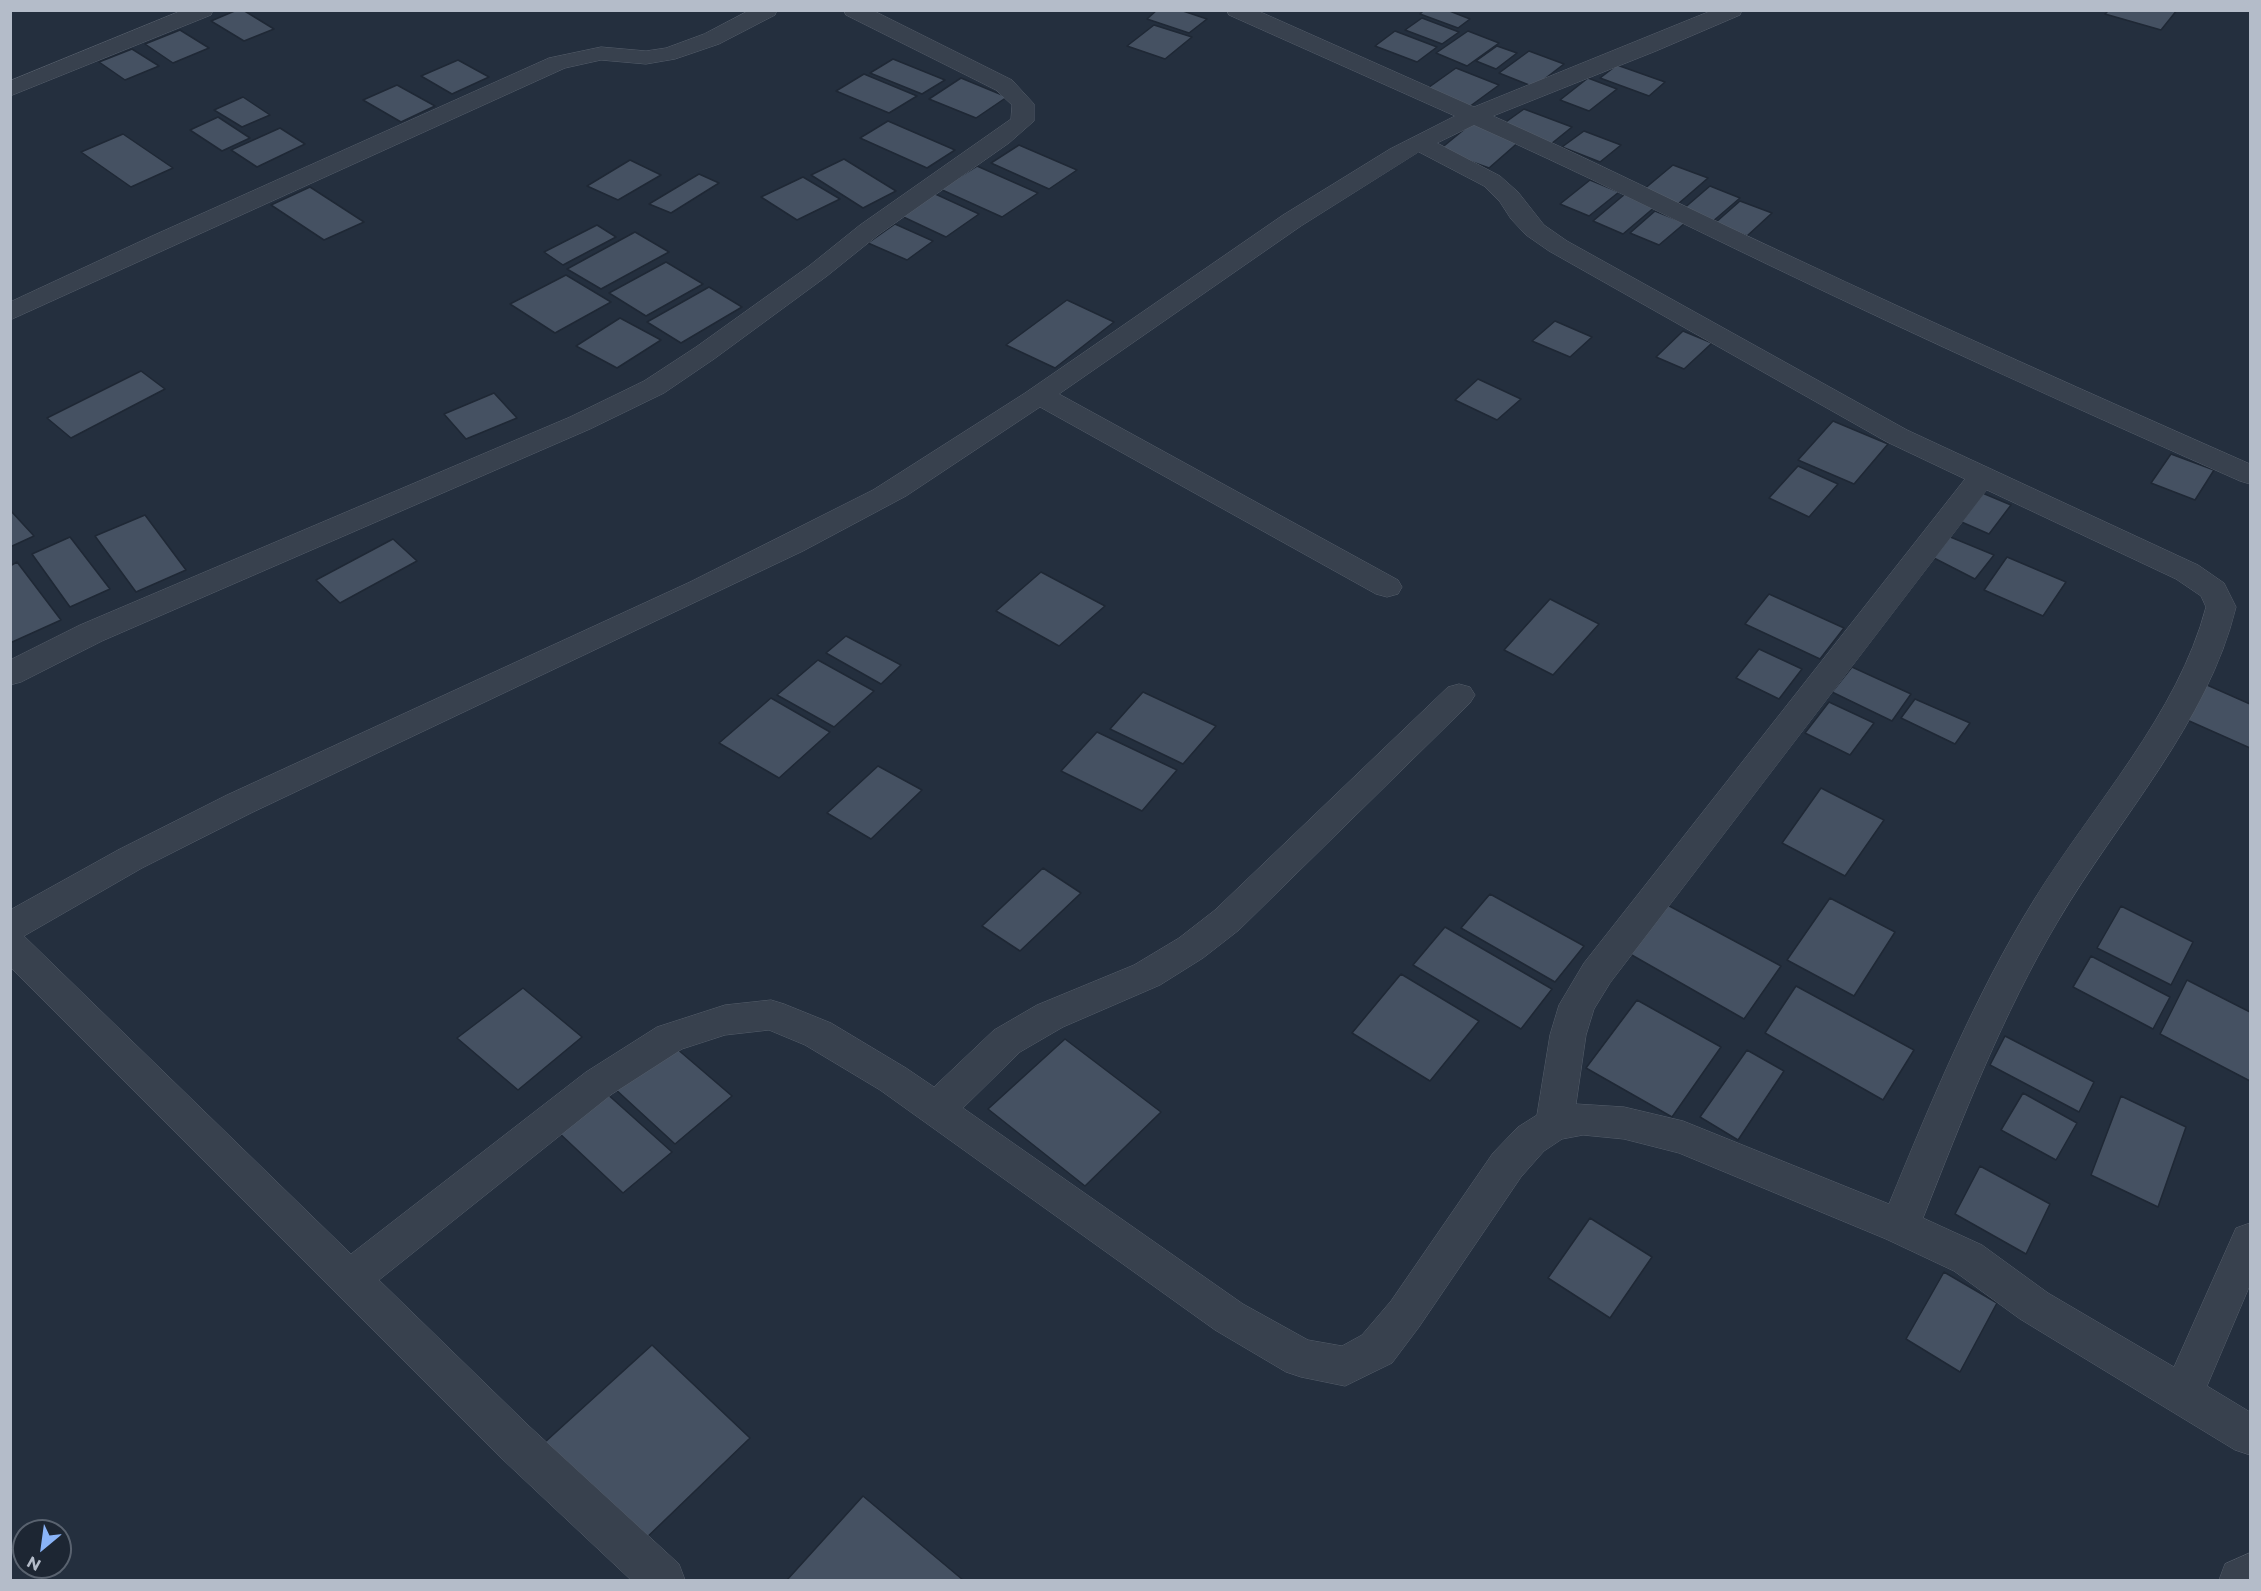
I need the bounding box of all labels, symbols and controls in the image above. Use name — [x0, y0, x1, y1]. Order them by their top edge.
north arrow — [12, 1519, 72, 1579]
text: N — [24, 1552, 44, 1575]

